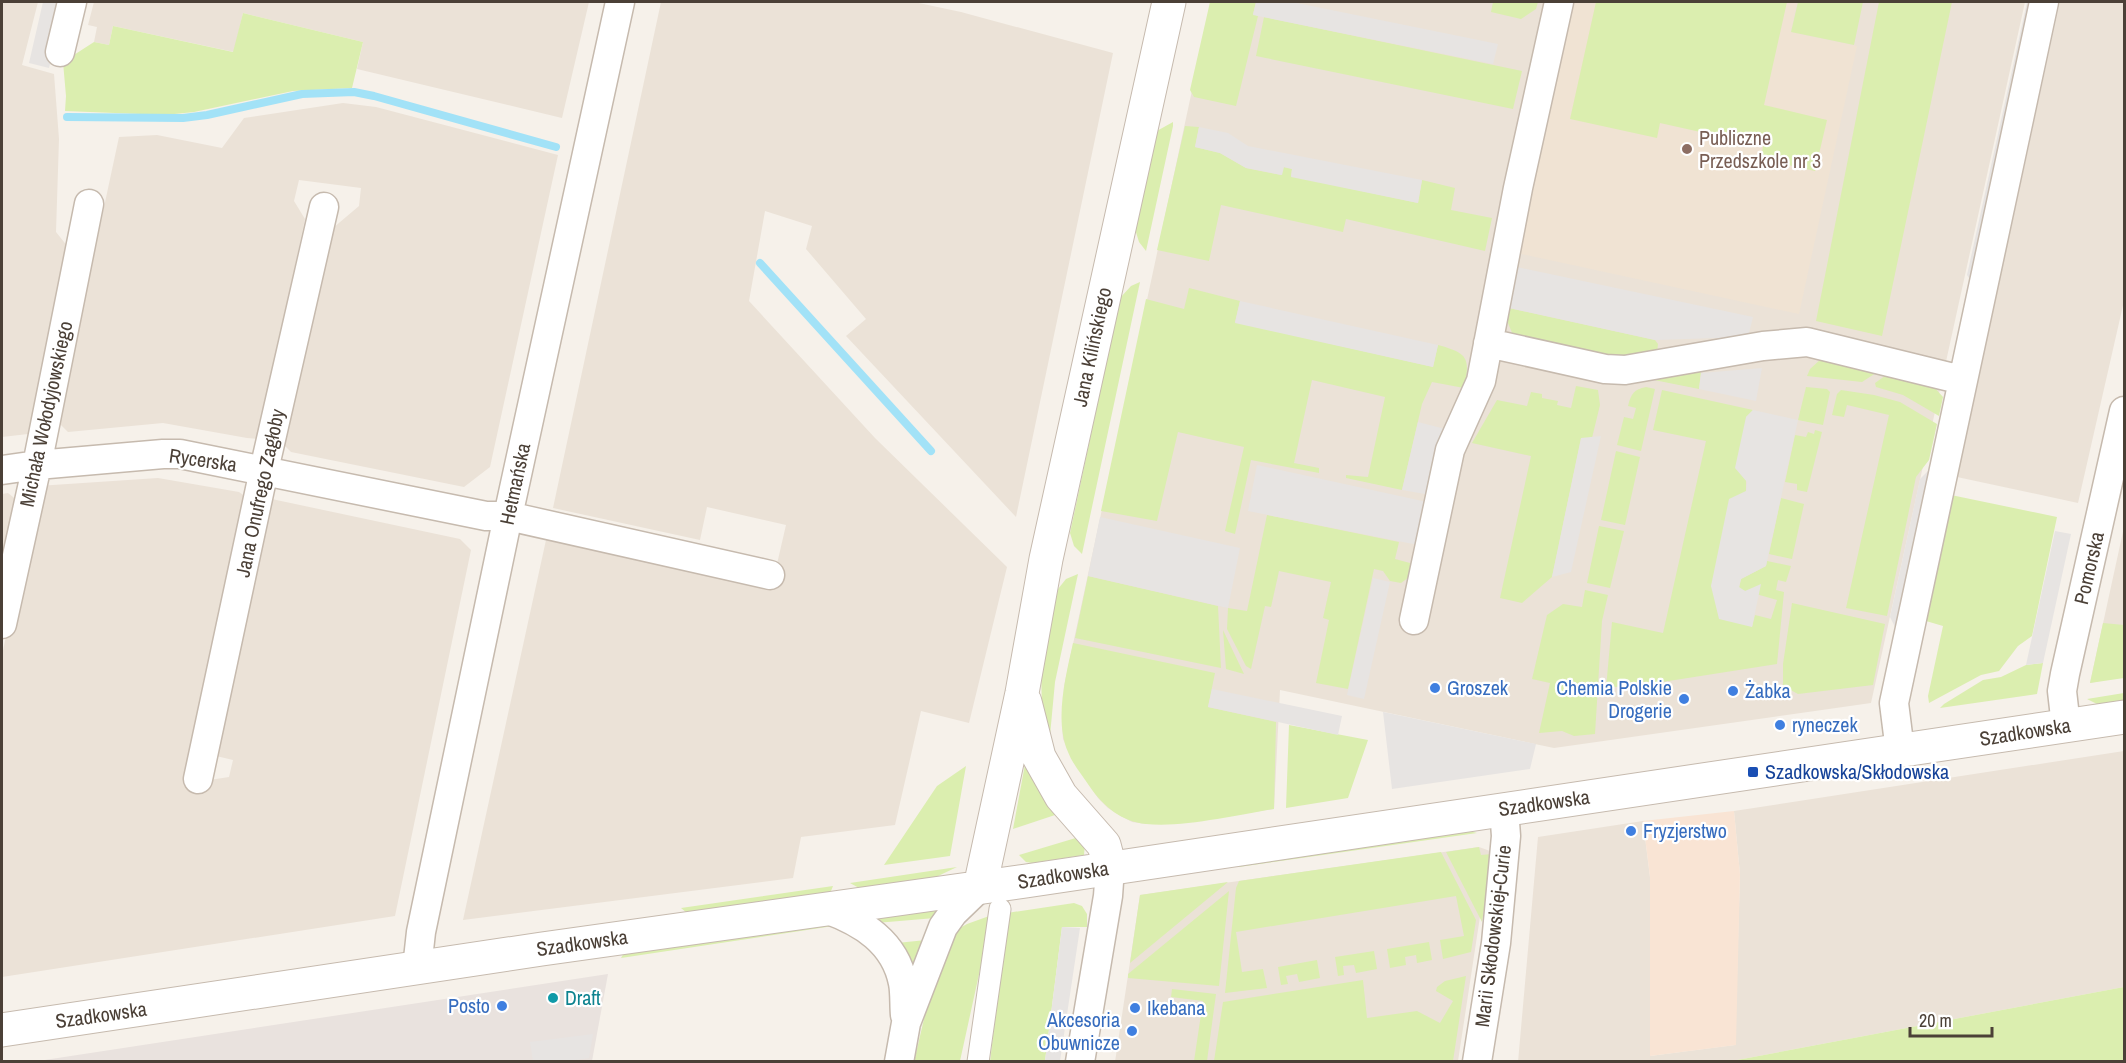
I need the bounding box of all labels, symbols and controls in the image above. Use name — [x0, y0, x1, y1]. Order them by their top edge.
place label: Publiczne Przedszkole nr 3 — [1699, 124, 1821, 174]
marker: Publiczne Przedszkole nr 3 — [1680, 142, 1694, 156]
street label: Jana Kilińskiego — [1066, 285, 1117, 409]
street label: Michała Wołodyjowskiego — [13, 319, 78, 509]
street label: Jana Onufrego Zagłoby — [228, 405, 291, 580]
street label: Rycerska — [167, 441, 239, 478]
street label: Hetmańska — [493, 441, 536, 527]
street label: Pomorska — [2067, 529, 2110, 607]
place label: Groszek — [1447, 674, 1509, 701]
place label: Chemia Polskie Drogerie — [1556, 674, 1672, 724]
place label: Żabka — [1745, 677, 1791, 704]
marker: Groszek — [1428, 681, 1442, 695]
marker: Żabka — [1726, 684, 1740, 698]
marker: Chemia Polskie Drogerie — [1677, 692, 1691, 706]
place label: ryneczek — [1792, 711, 1858, 738]
street label: Szadkowska — [1977, 711, 2072, 752]
marker: ryneczek — [1773, 718, 1787, 732]
place label: Szadkowska/Skłodowska — [1765, 758, 1949, 785]
marker: Szadkowska/Skłodowska — [1746, 765, 1760, 779]
street label: Szadkowska — [1496, 783, 1591, 822]
place label: Fryzjerstwo — [1643, 817, 1727, 844]
marker: Fryzjerstwo — [1624, 824, 1638, 838]
street label: Marii Skłodowskiej-Curie — [1468, 843, 1517, 1028]
street label: Szadkowska — [1015, 854, 1110, 895]
street label: Szadkowska — [534, 923, 629, 962]
place label: Draft — [565, 984, 601, 1011]
marker: Draft — [546, 991, 560, 1005]
place label: Posto — [448, 992, 490, 1019]
place label: Ikebana — [1147, 994, 1205, 1021]
street label: Szadkowska — [53, 995, 148, 1034]
marker: Posto — [495, 999, 509, 1013]
scale bar — [1910, 1000, 1992, 1038]
marker: Ikebana — [1128, 1001, 1142, 1015]
place label: Akcesoria Obuwnicze — [1038, 1006, 1120, 1056]
text: 20 m — [1919, 1008, 1952, 1033]
marker: Akcesoria Obuwnicze — [1125, 1024, 1139, 1038]

